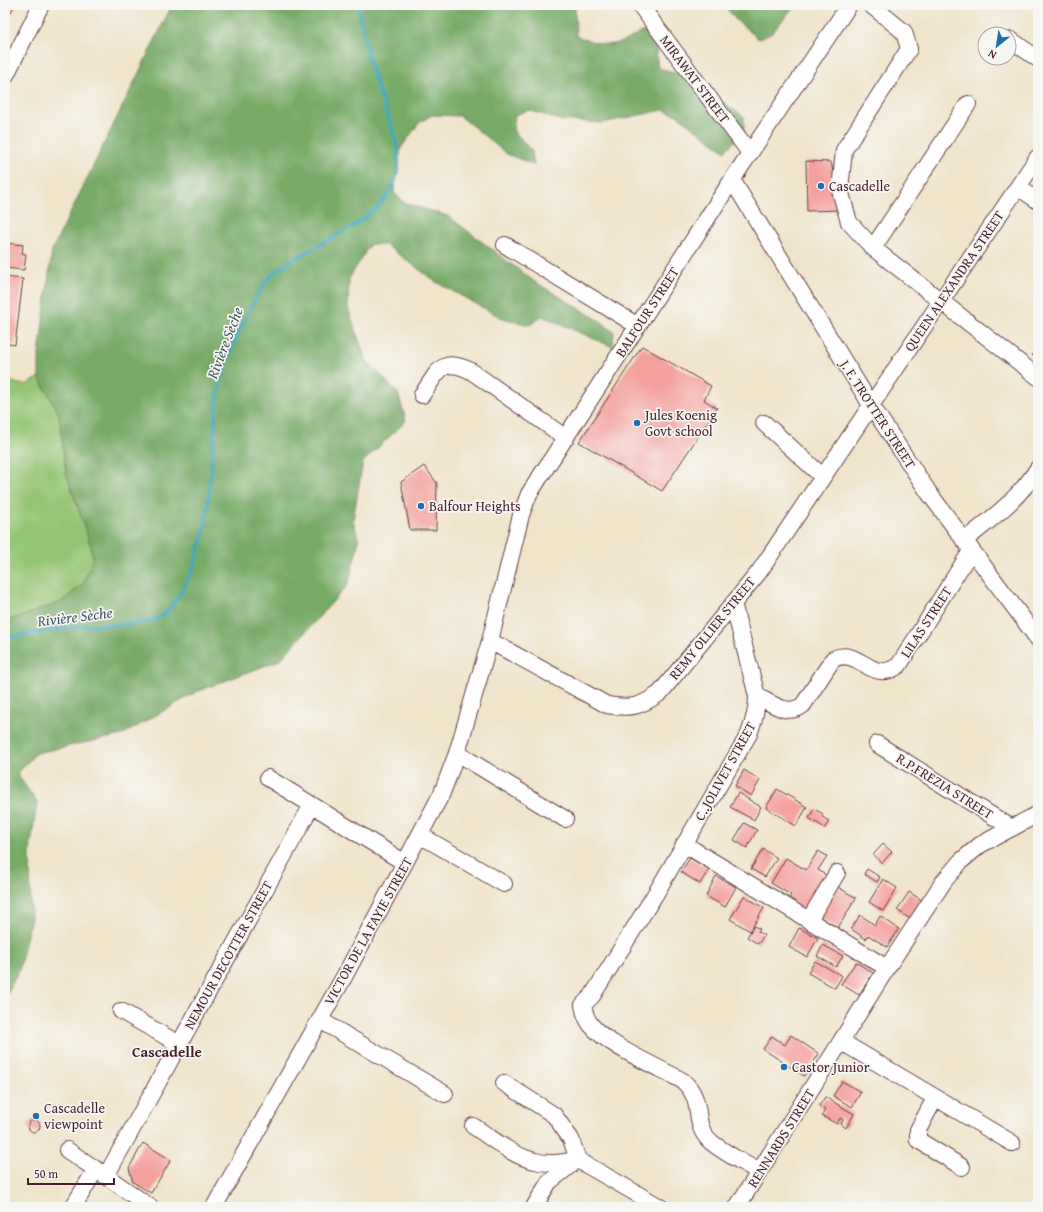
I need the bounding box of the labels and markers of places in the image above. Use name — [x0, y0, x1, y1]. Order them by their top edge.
place label: Cascadelle — [829, 176, 891, 196]
marker: Cascadelle — [816, 181, 826, 191]
place label: Jules Koenig Govt school — [643, 405, 717, 441]
marker: Jules Koenig Govt school — [632, 418, 642, 428]
place label: Balfour Heights — [429, 496, 521, 516]
marker: Balfour Heights — [416, 501, 426, 511]
place label: Castor Junior — [792, 1057, 870, 1077]
marker: Castor Junior — [779, 1062, 789, 1072]
place label: Cascadelle viewpoint — [44, 1098, 106, 1134]
marker: Cascadelle viewpoint — [31, 1111, 41, 1121]

